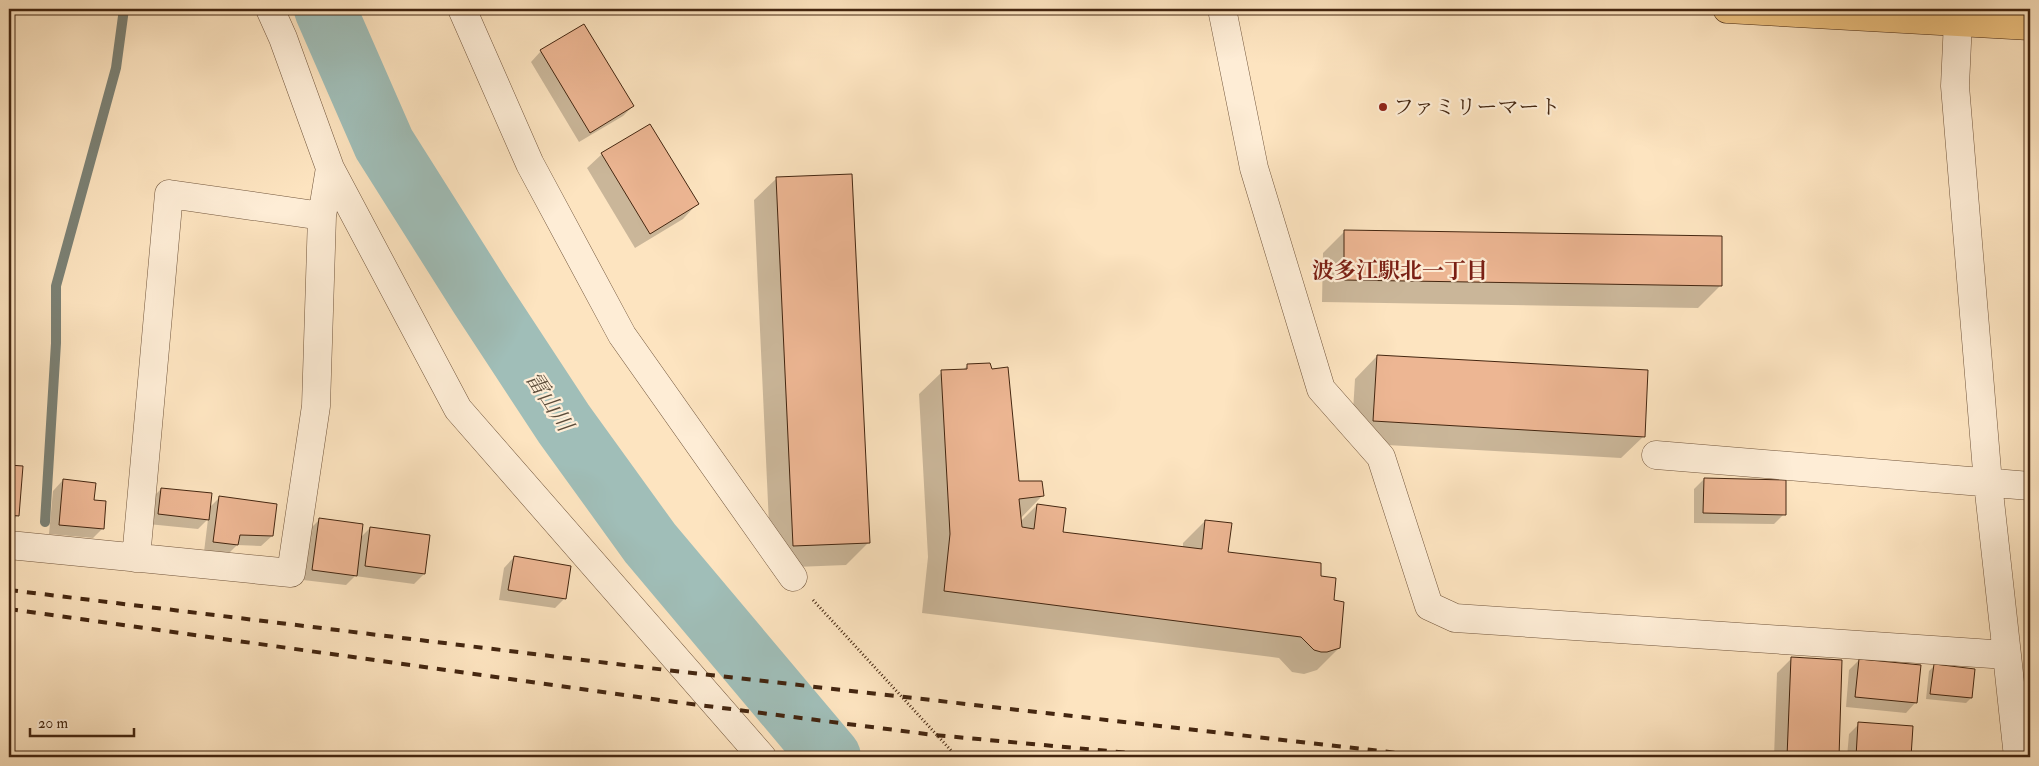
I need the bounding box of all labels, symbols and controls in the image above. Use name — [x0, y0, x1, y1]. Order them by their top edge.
place label: ファミリーマート — [1393, 94, 1561, 121]
marker: ファミリーマート — [1377, 101, 1389, 113]
district label: 波多江駅北一丁目 — [1312, 257, 1488, 285]
water label: 雷山川 — [519, 366, 580, 439]
scale bar — [30, 706, 134, 738]
text: 20 m — [38, 714, 68, 733]

